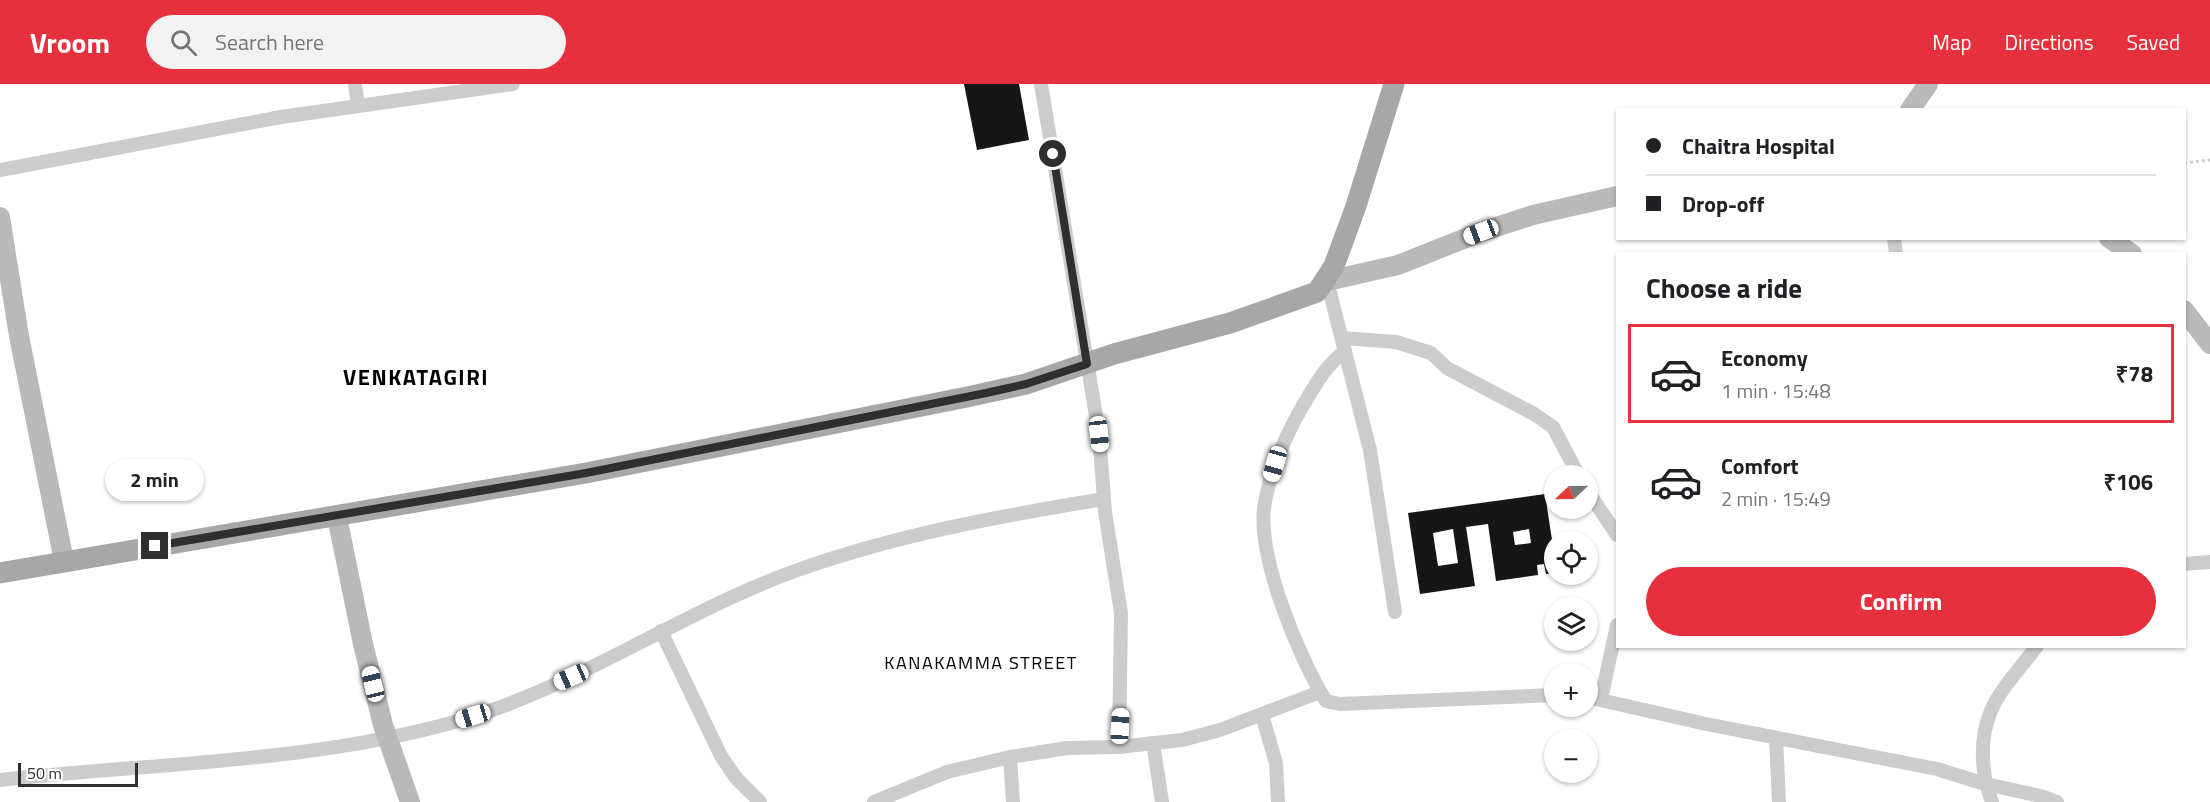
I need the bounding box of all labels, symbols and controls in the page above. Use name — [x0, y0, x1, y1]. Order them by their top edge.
search box — [146, 15, 566, 69]
text: Vroom — [30, 21, 110, 64]
text: Search here — [215, 25, 324, 59]
icon: search — [167, 26, 200, 59]
text: Map — [1932, 26, 1972, 58]
text: Directions — [2005, 26, 2094, 58]
text: Saved — [2127, 26, 2180, 58]
text: Chaitra Hospital — [1682, 129, 1835, 163]
route start — [1039, 140, 1066, 167]
text: Drop-off — [1682, 187, 1764, 221]
car — [1461, 217, 1501, 247]
text: Choose a ride — [1646, 267, 1802, 308]
text: Economy — [1721, 341, 1808, 375]
icon: car — [1649, 347, 1703, 401]
text: ₹78 — [2116, 357, 2153, 391]
district label: VENKATAGIRI — [343, 360, 489, 394]
text: 1 min · 15:48 — [1721, 375, 1831, 406]
car — [1088, 415, 1110, 453]
car — [1261, 444, 1289, 484]
text: Comfort — [1721, 449, 1799, 483]
icon: car — [1649, 455, 1703, 509]
callout: 2 min — [106, 459, 204, 501]
text: 2 min — [130, 464, 179, 495]
north arrow — [1544, 465, 1598, 519]
map controls — [1544, 465, 1598, 783]
text: ₹106 — [2103, 465, 2153, 499]
text: 2 min · 15:49 — [1721, 483, 1831, 514]
button: locate — [1544, 531, 1598, 585]
route end — [141, 532, 168, 559]
button: Confirm — [1646, 567, 2156, 636]
button: layers — [1544, 597, 1598, 651]
district label: KANAKAMMA STREET — [884, 649, 1078, 676]
car — [551, 661, 591, 693]
button: + — [1544, 663, 1598, 717]
car — [360, 664, 386, 704]
car — [453, 702, 493, 730]
car — [1110, 708, 1130, 744]
button: − — [1544, 729, 1598, 783]
scale bar — [18, 760, 138, 788]
text: 50 m — [27, 761, 62, 785]

